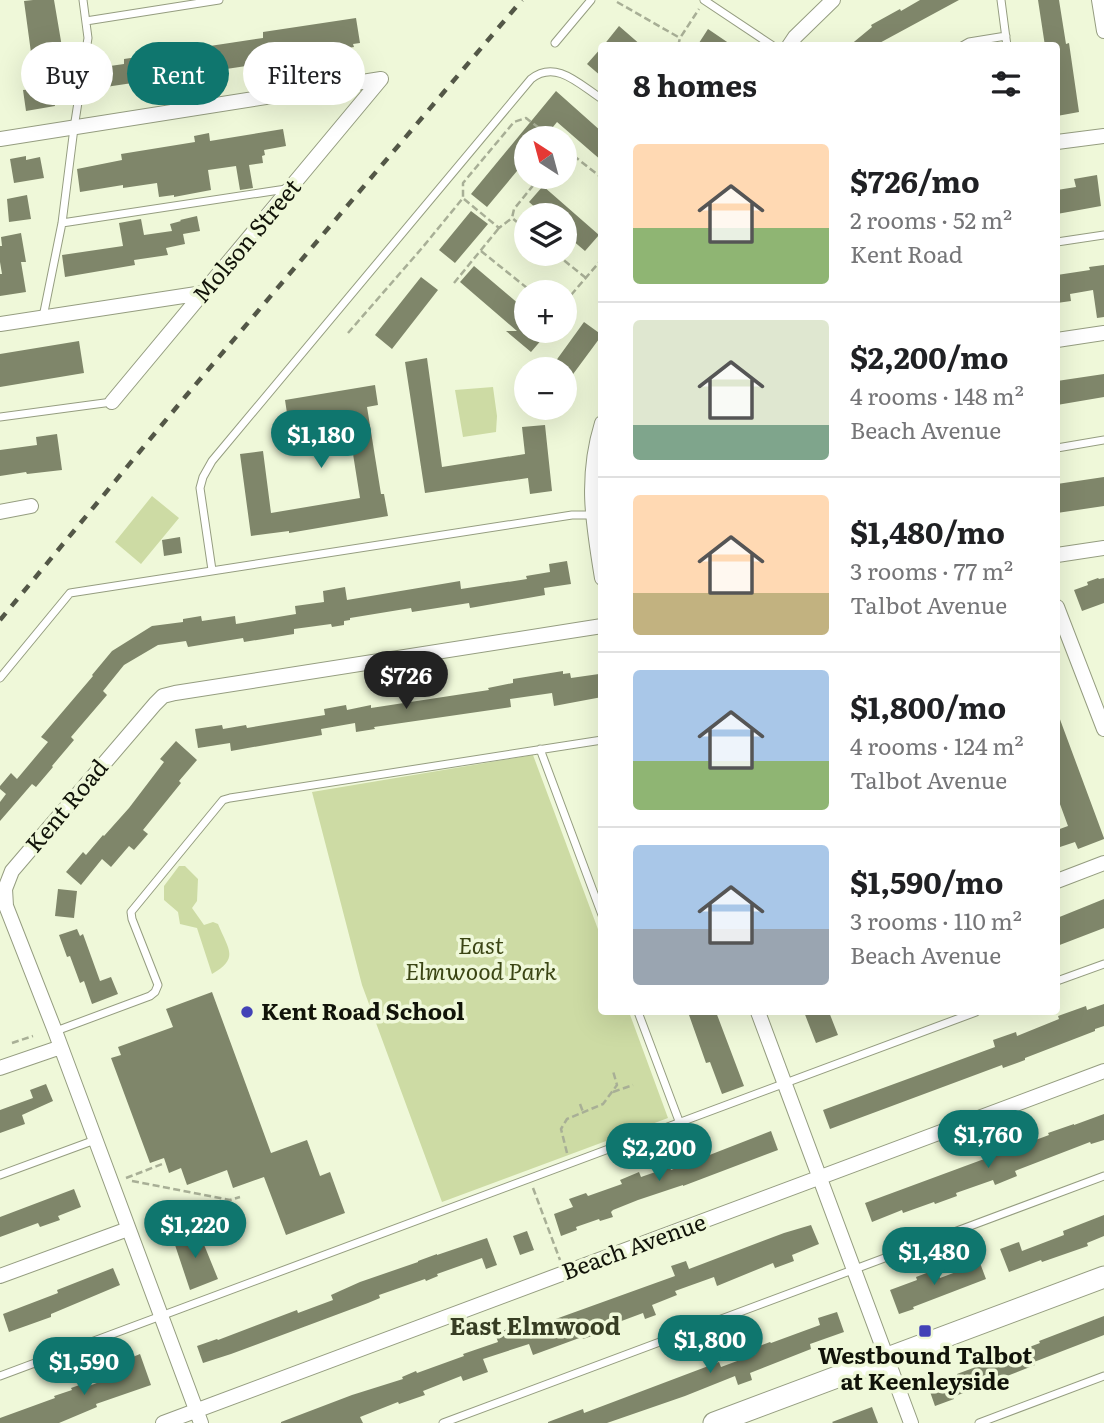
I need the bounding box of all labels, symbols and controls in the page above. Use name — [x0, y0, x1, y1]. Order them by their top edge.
chip: Buy — [21, 42, 113, 105]
chip: Rent — [127, 42, 229, 105]
chip: Filters — [243, 42, 365, 105]
text: 8 homes — [633, 62, 757, 106]
icon: filters — [987, 65, 1025, 103]
north arrow — [514, 126, 578, 189]
map controls — [514, 126, 577, 420]
text: $726/mo — [850, 158, 980, 202]
street label: Molson Street — [183, 170, 308, 309]
icon: home — [689, 172, 773, 256]
text: 2 rooms · 52 m² — [850, 202, 1012, 236]
button: layers — [514, 203, 577, 266]
text: Kent Road — [850, 236, 963, 270]
button: + — [514, 280, 577, 343]
text: $2,200/mo — [850, 334, 1008, 378]
icon: home — [689, 348, 773, 432]
button: − — [514, 357, 577, 420]
text: 4 rooms · 148 m² — [850, 378, 1024, 412]
pin: $1,180 — [264, 410, 378, 470]
text: Beach Avenue — [850, 412, 1001, 446]
text: $1,180 — [287, 416, 355, 450]
text: $1,480/mo — [850, 509, 1005, 553]
icon: home — [689, 523, 773, 607]
text: 3 rooms · 77 m² — [850, 553, 1013, 587]
text: Talbot Avenue — [850, 587, 1007, 621]
pin: $726 — [365, 652, 447, 711]
text: $726 — [380, 657, 432, 691]
text: $1,800/mo — [850, 684, 1006, 728]
icon: home — [689, 698, 773, 782]
text: 4 rooms · 124 m² — [850, 728, 1024, 762]
street label: Kent Road — [16, 751, 115, 859]
text: Talbot Avenue — [850, 762, 1007, 796]
text: $1,590/mo — [850, 859, 1004, 903]
icon: home — [689, 873, 773, 957]
text: 3 rooms · 110 m² — [850, 903, 1022, 937]
park label: East Elmwood Park — [405, 927, 557, 987]
text: Beach Avenue — [850, 937, 1001, 971]
place label: Kent Road School — [261, 993, 465, 1027]
marker: Kent Road School — [239, 1004, 255, 1020]
pin: $1,760 — [931, 1110, 1045, 1170]
text: $1,760 — [954, 1116, 1022, 1150]
pin: $2,200 — [602, 1124, 716, 1183]
text: $2,200 — [622, 1129, 696, 1163]
pin: $1,220 — [138, 1200, 252, 1260]
street label: Beach Avenue — [556, 1203, 710, 1287]
text: $1,220 — [160, 1206, 230, 1240]
pin: $1,480 — [877, 1228, 991, 1287]
text: $1,480 — [898, 1233, 970, 1267]
district label: East Elmwood — [449, 1307, 621, 1342]
pin: $1,800 — [653, 1316, 767, 1375]
text: $1,800 — [674, 1321, 746, 1355]
marker: Westbound Talbot at Keenleyside — [917, 1323, 933, 1339]
place label: Westbound Talbot at Keenleyside — [818, 1337, 1032, 1397]
pin: $1,590 — [27, 1338, 141, 1397]
text: $1,590 — [49, 1343, 119, 1377]

